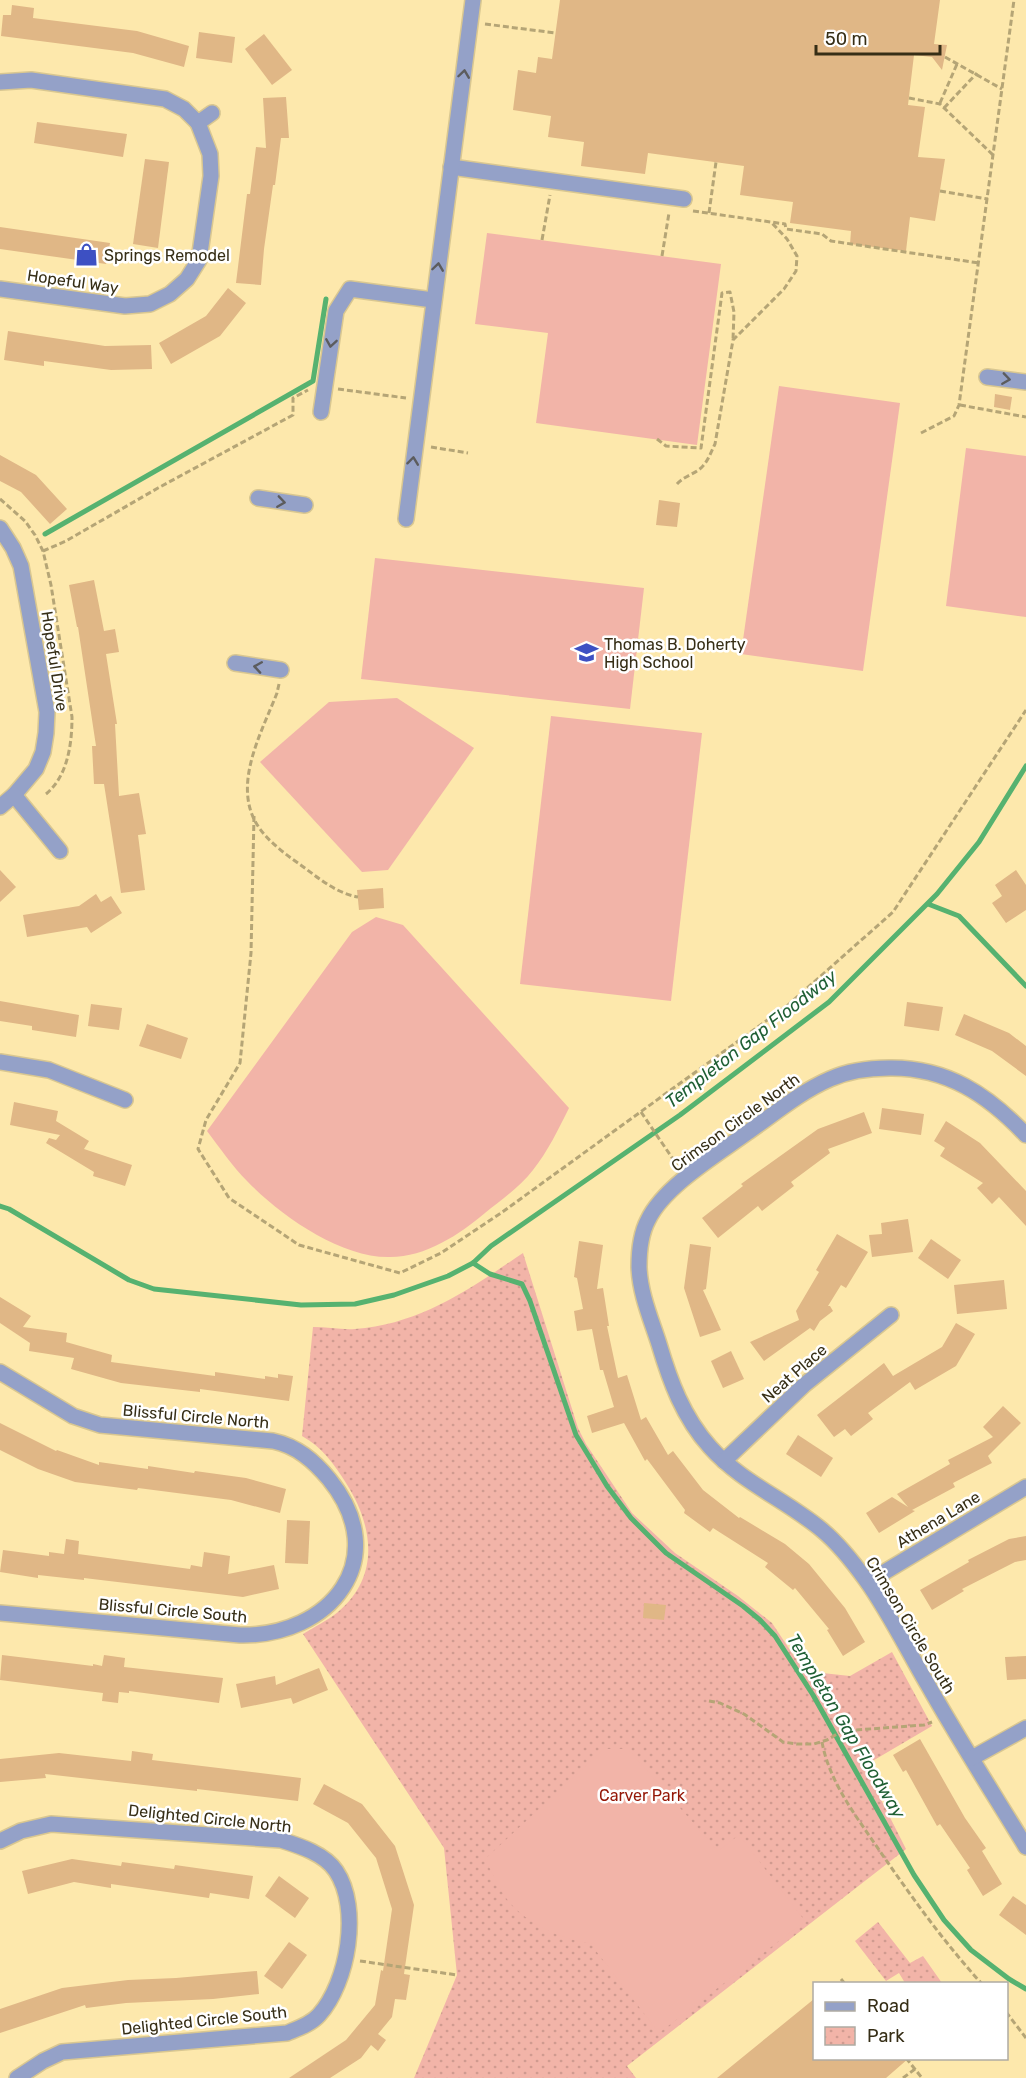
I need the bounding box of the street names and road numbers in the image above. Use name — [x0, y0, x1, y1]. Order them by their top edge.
street label: Hopeful Way — [26, 266, 120, 297]
street label: Hopeful Drive — [37, 610, 72, 713]
street label: Crimson Circle North — [667, 1069, 803, 1175]
street label: Neat Place — [758, 1340, 831, 1407]
street label: Blissful Circle North — [122, 1401, 270, 1432]
street label: Athena Lane — [893, 1487, 984, 1552]
street label: Crimson Circle South — [862, 1553, 959, 1697]
street label: Blissful Circle South — [98, 1595, 248, 1626]
street label: Delighted Circle North — [127, 1800, 293, 1837]
street label: Delighted Circle South — [120, 2002, 288, 2039]

